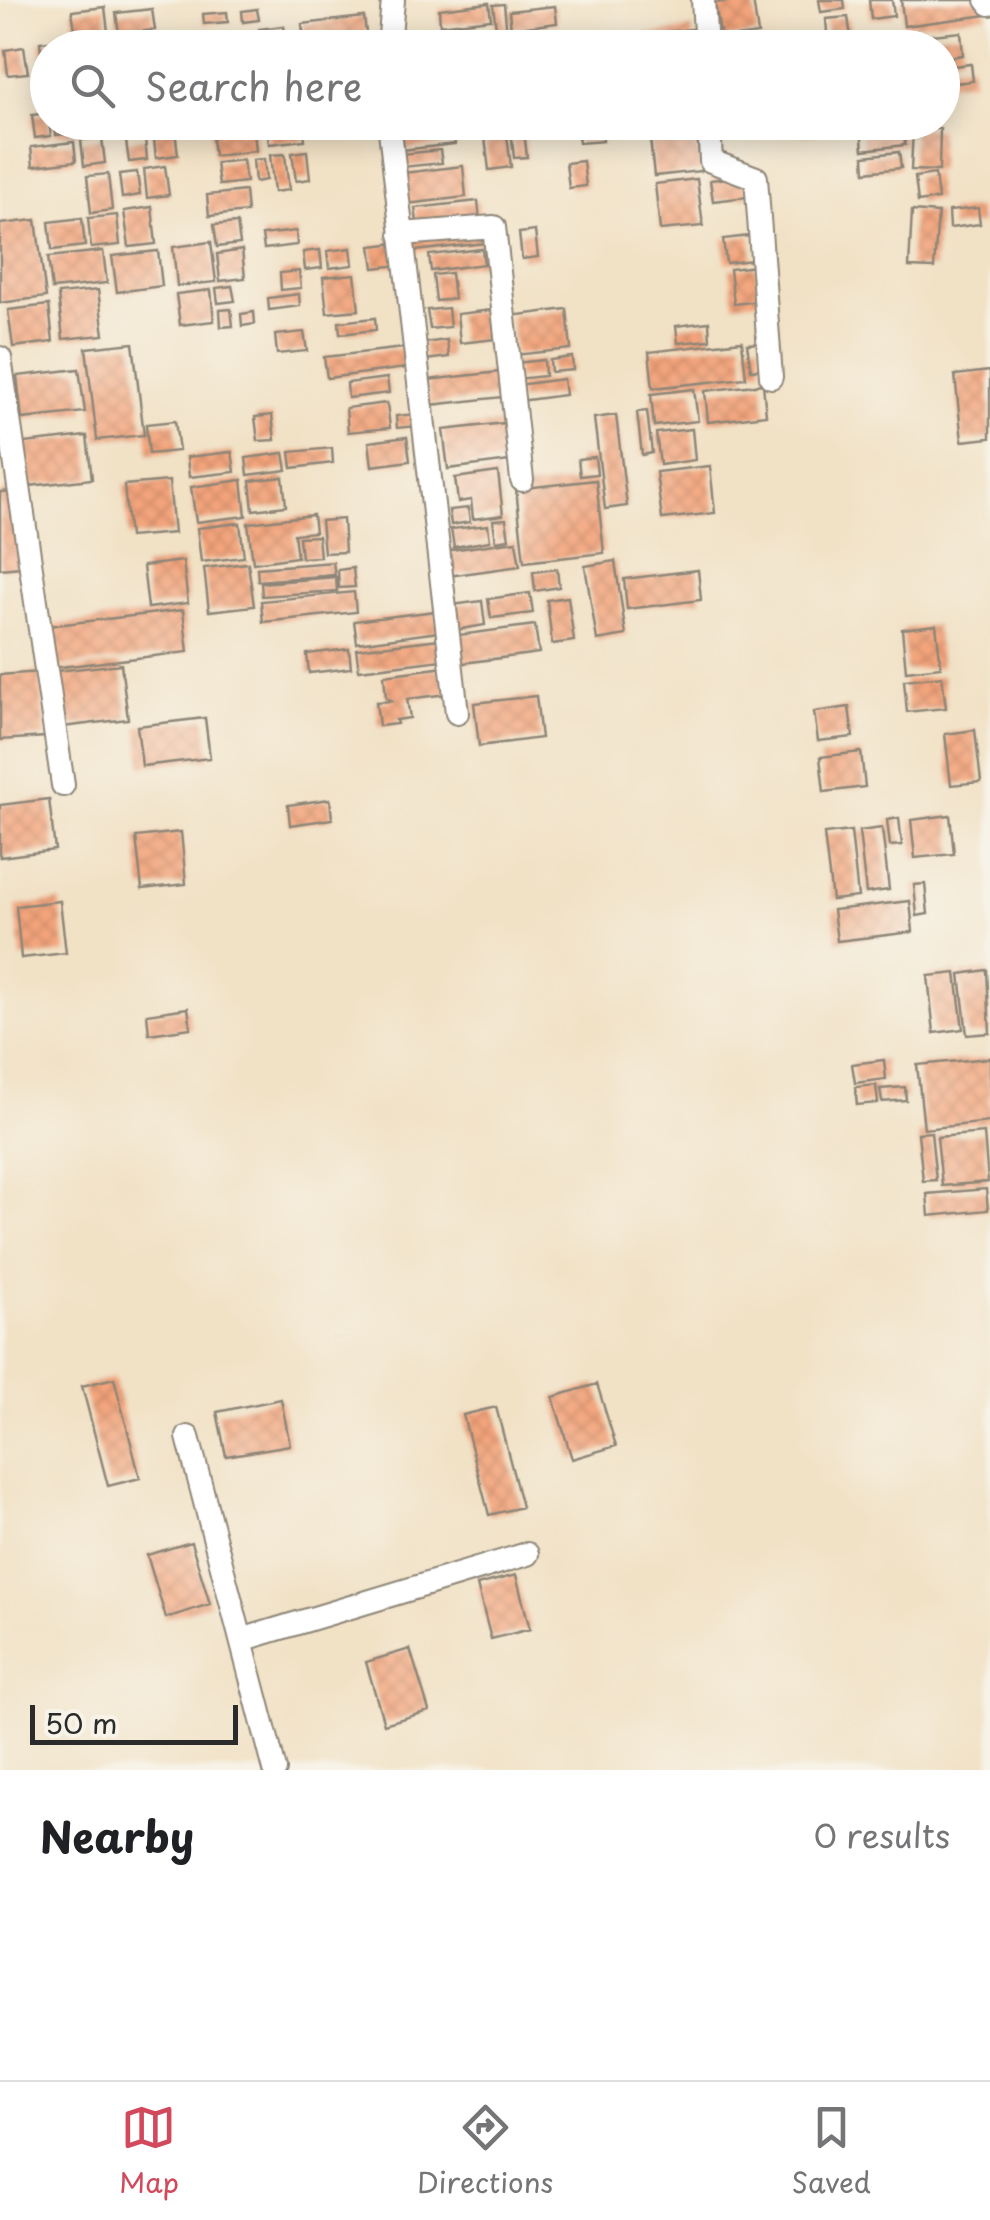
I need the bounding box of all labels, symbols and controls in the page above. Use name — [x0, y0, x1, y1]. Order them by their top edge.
search box — [30, 30, 960, 140]
text: Search here — [145, 57, 362, 114]
icon: search — [65, 58, 120, 113]
scale bar — [30, 1700, 238, 1744]
text: 50 m — [45, 1701, 118, 1744]
text: Nearby — [40, 1804, 194, 1867]
text: 0 results — [814, 1811, 950, 1859]
tab: Map — [119, 2100, 179, 2203]
tab: Directions — [417, 2100, 553, 2203]
tab: Saved — [791, 2100, 871, 2203]

